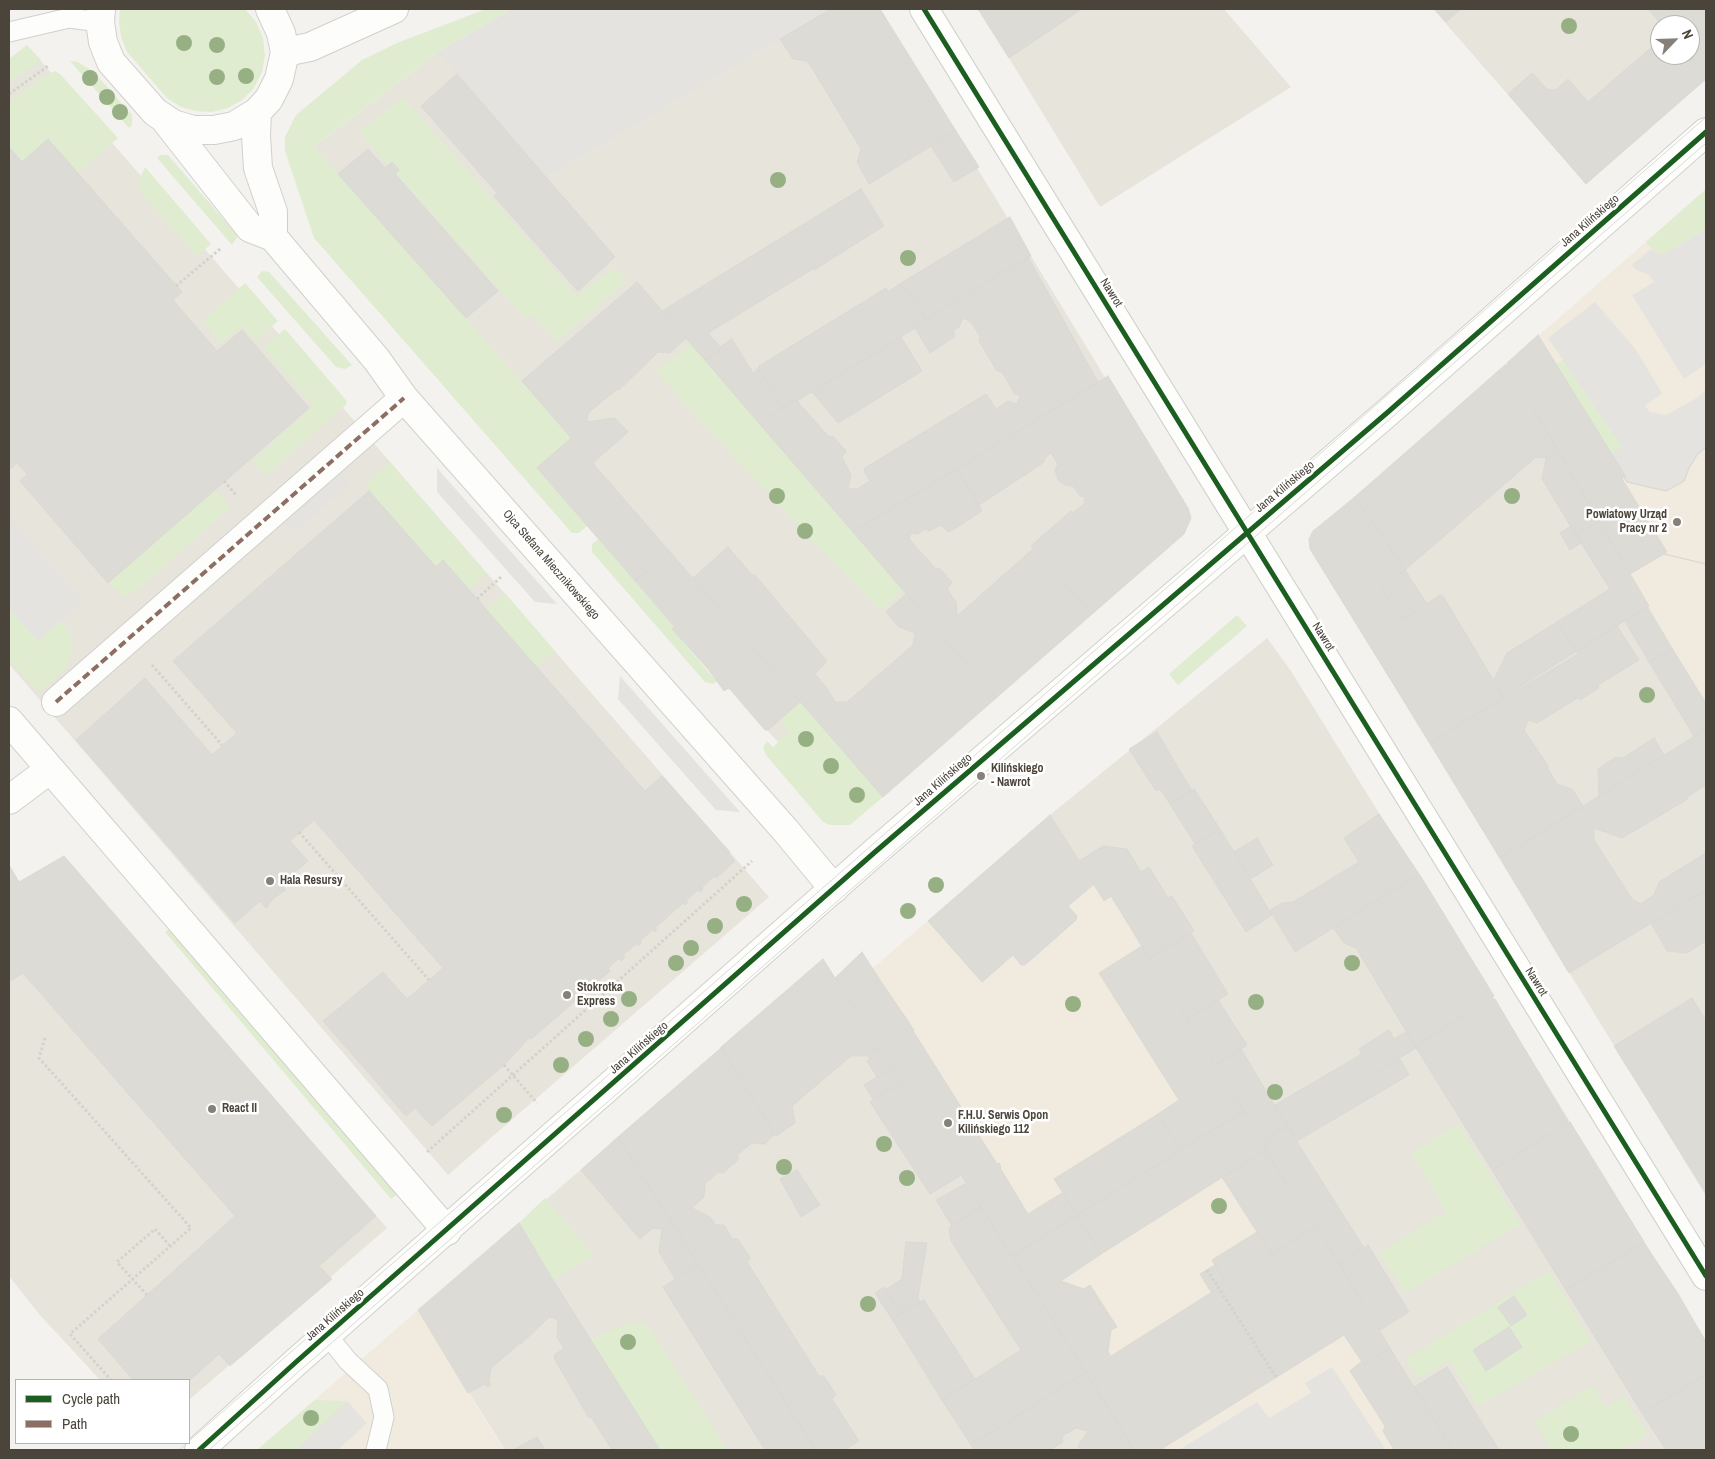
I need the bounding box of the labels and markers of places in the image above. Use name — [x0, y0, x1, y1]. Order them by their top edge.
place label: Powiatowy Urząd Pracy nr 2 — [1586, 508, 1667, 536]
marker: Powiatowy Urząd Pracy nr 2 — [1671, 516, 1683, 528]
place label: Kilińskiego - Nawrot — [991, 762, 1043, 790]
marker: Kilińskiego - Nawrot — [975, 770, 987, 782]
place label: Hala Resursy — [280, 874, 342, 888]
marker: Hala Resursy — [264, 875, 276, 887]
place label: Stokrotka Express — [577, 981, 622, 1009]
marker: Stokrotka Express — [561, 989, 573, 1001]
place label: React II — [222, 1102, 257, 1116]
marker: React II — [206, 1103, 218, 1115]
place label: F.H.U. Serwis Opon Kilińskiego 112 — [958, 1109, 1048, 1137]
marker: F.H.U. Serwis Opon Kilińskiego 112 — [942, 1117, 954, 1129]

